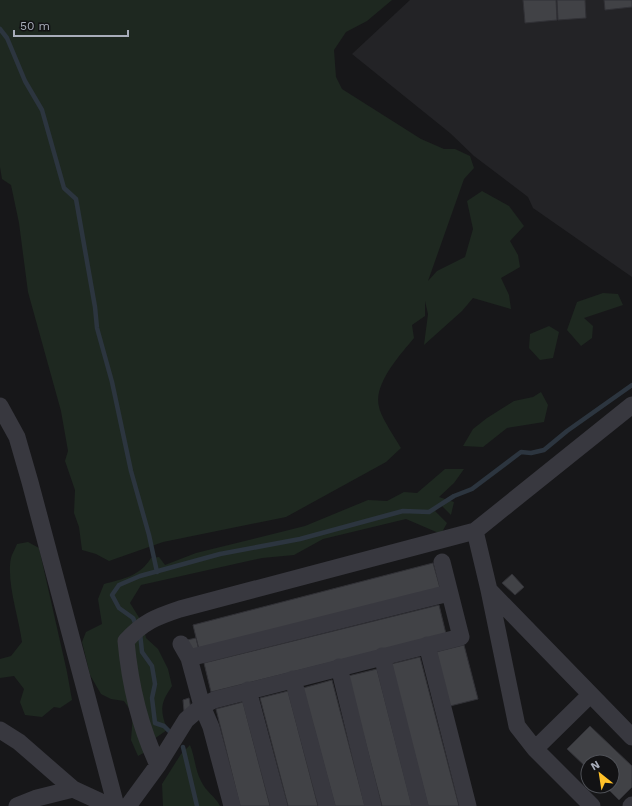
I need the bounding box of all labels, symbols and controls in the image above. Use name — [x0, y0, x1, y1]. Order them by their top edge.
scale bar — [14, 12, 128, 38]
text: 50 m — [20, 19, 50, 33]
north arrow — [580, 754, 620, 794]
text: N — [588, 758, 602, 773]

